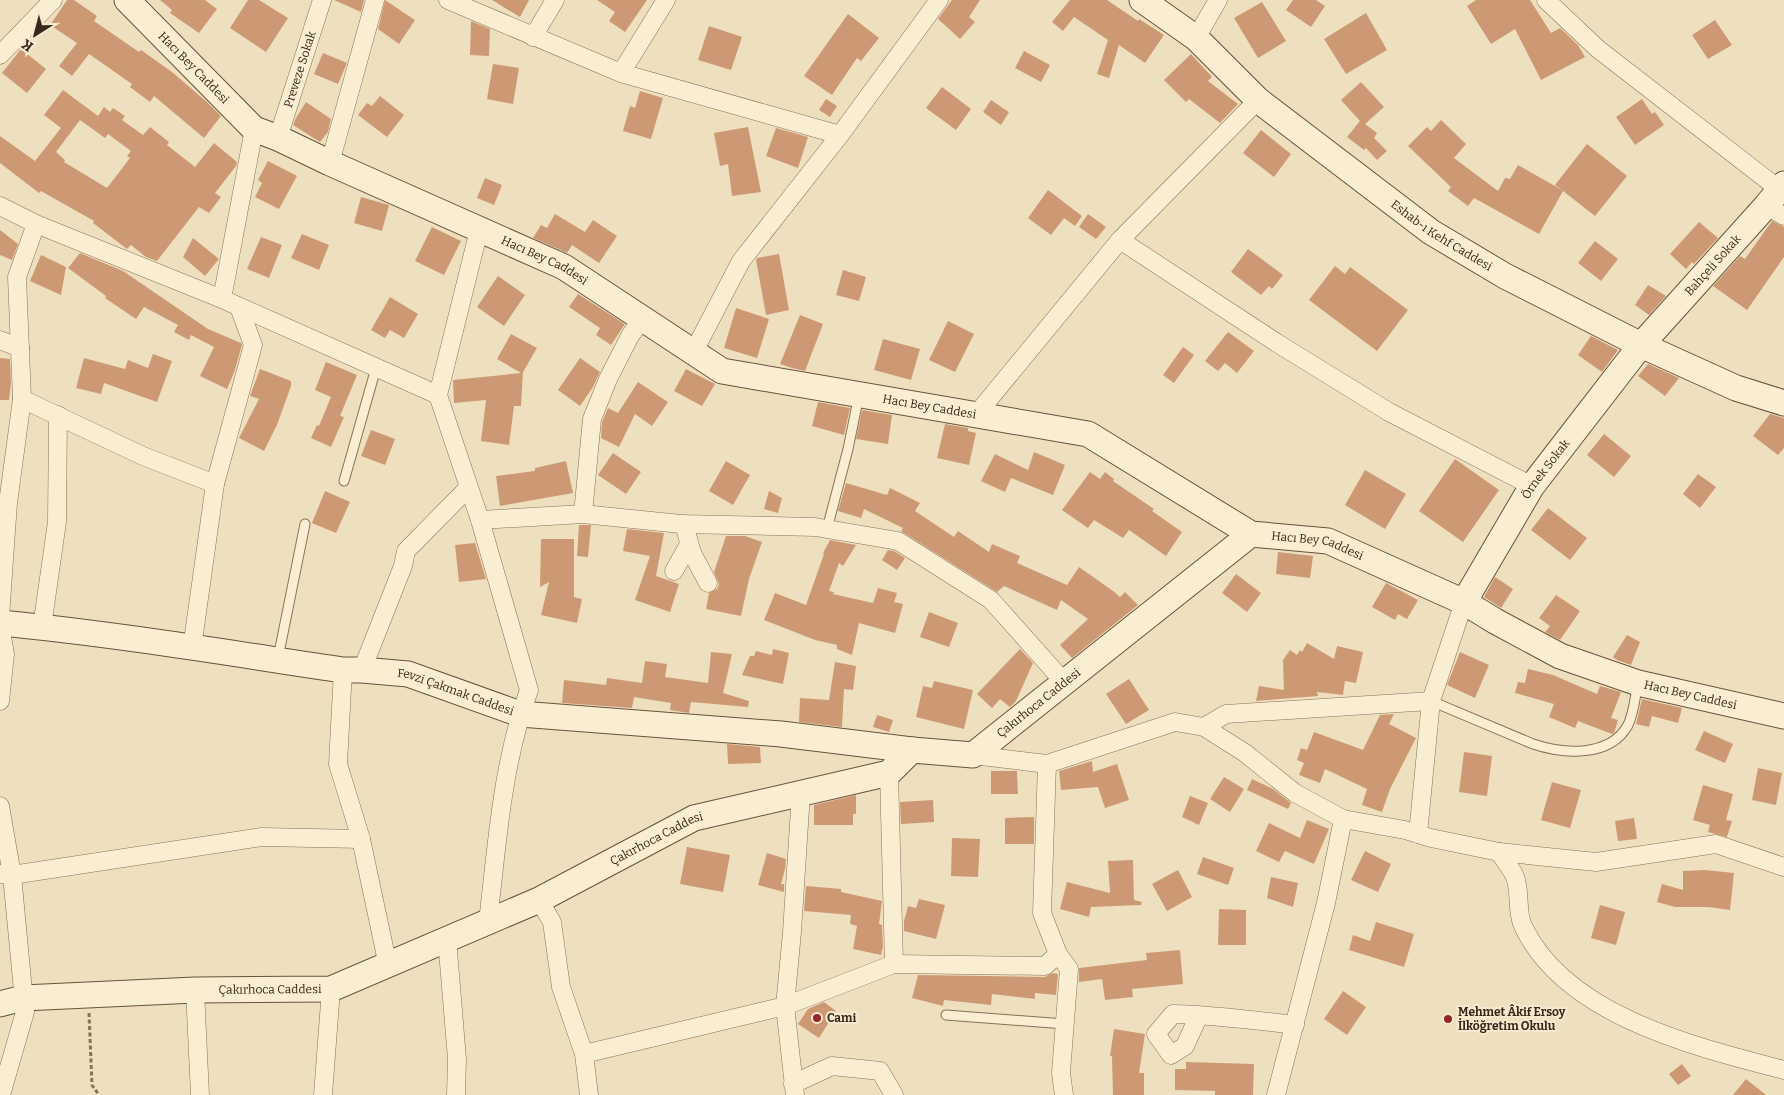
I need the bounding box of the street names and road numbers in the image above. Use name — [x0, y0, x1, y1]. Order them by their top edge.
street label: Hacı Bey Caddesi — [155, 29, 232, 107]
street label: Preveze Sokak — [281, 29, 319, 109]
street label: Eshab-ı Kehf Caddesi — [1388, 197, 1495, 274]
street label: Bahçeli Sokak — [1682, 232, 1744, 299]
street label: Hacı Bey Caddesi — [499, 233, 591, 288]
street label: Hacı Bey Caddesi — [881, 392, 978, 422]
street label: Örnek Sokak — [1518, 436, 1573, 502]
street label: Hacı Bey Caddesi — [1271, 529, 1366, 563]
street label: Çakırhoca Caddesi — [994, 665, 1083, 740]
street label: Fevzi Çakmak Caddesi — [397, 666, 516, 718]
street label: Hacı Bey Caddesi — [1643, 678, 1739, 712]
street label: Çakırhoca Caddesi — [608, 809, 705, 868]
street label: Çakırhoca Caddesi — [219, 982, 322, 997]

